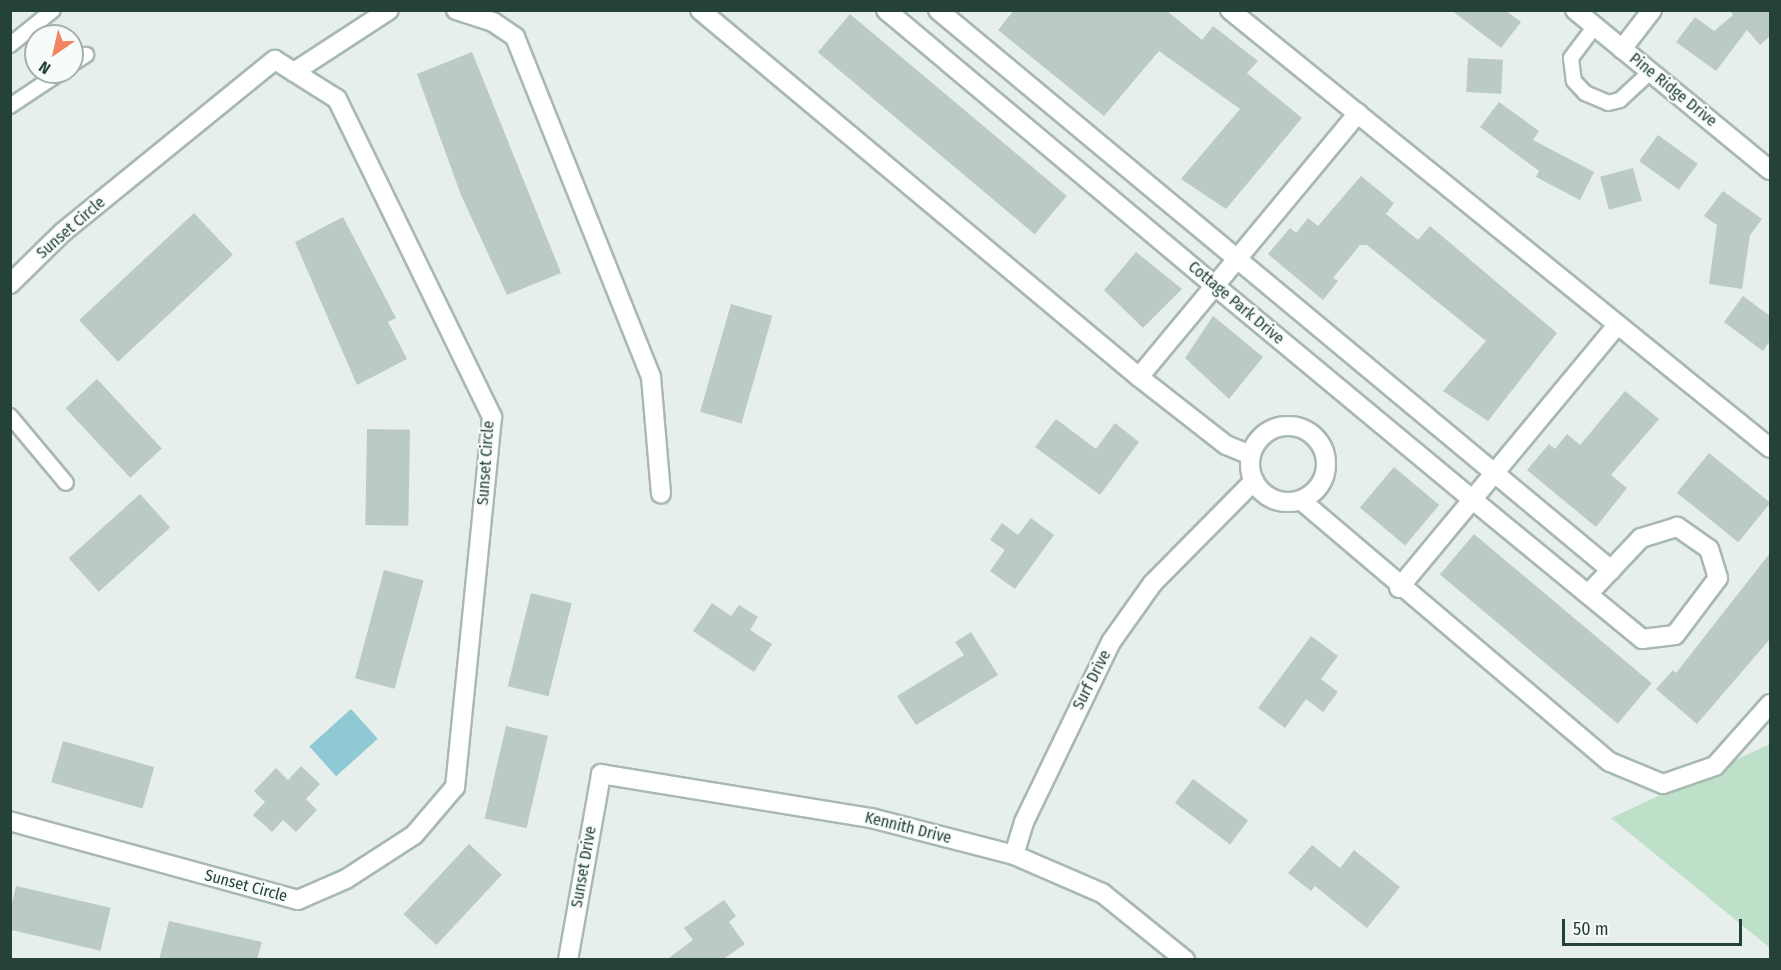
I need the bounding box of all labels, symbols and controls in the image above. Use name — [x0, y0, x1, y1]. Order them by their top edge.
north arrow — [24, 24, 84, 84]
street label: Pine Ridge Drive — [1626, 49, 1720, 131]
text: N — [35, 57, 54, 78]
street label: Sunset Circle — [33, 193, 109, 263]
street label: Cottage Park Drive — [1184, 257, 1288, 349]
street label: Sunset Circle — [473, 420, 499, 506]
street label: Surf Drive — [1069, 647, 1115, 713]
street label: Kennith Drive — [863, 808, 953, 848]
street label: Sunset Drive — [567, 825, 601, 909]
street label: Sunset Circle — [203, 866, 289, 906]
scale bar — [1565, 907, 1745, 945]
text: 50 m — [1573, 918, 1609, 940]

